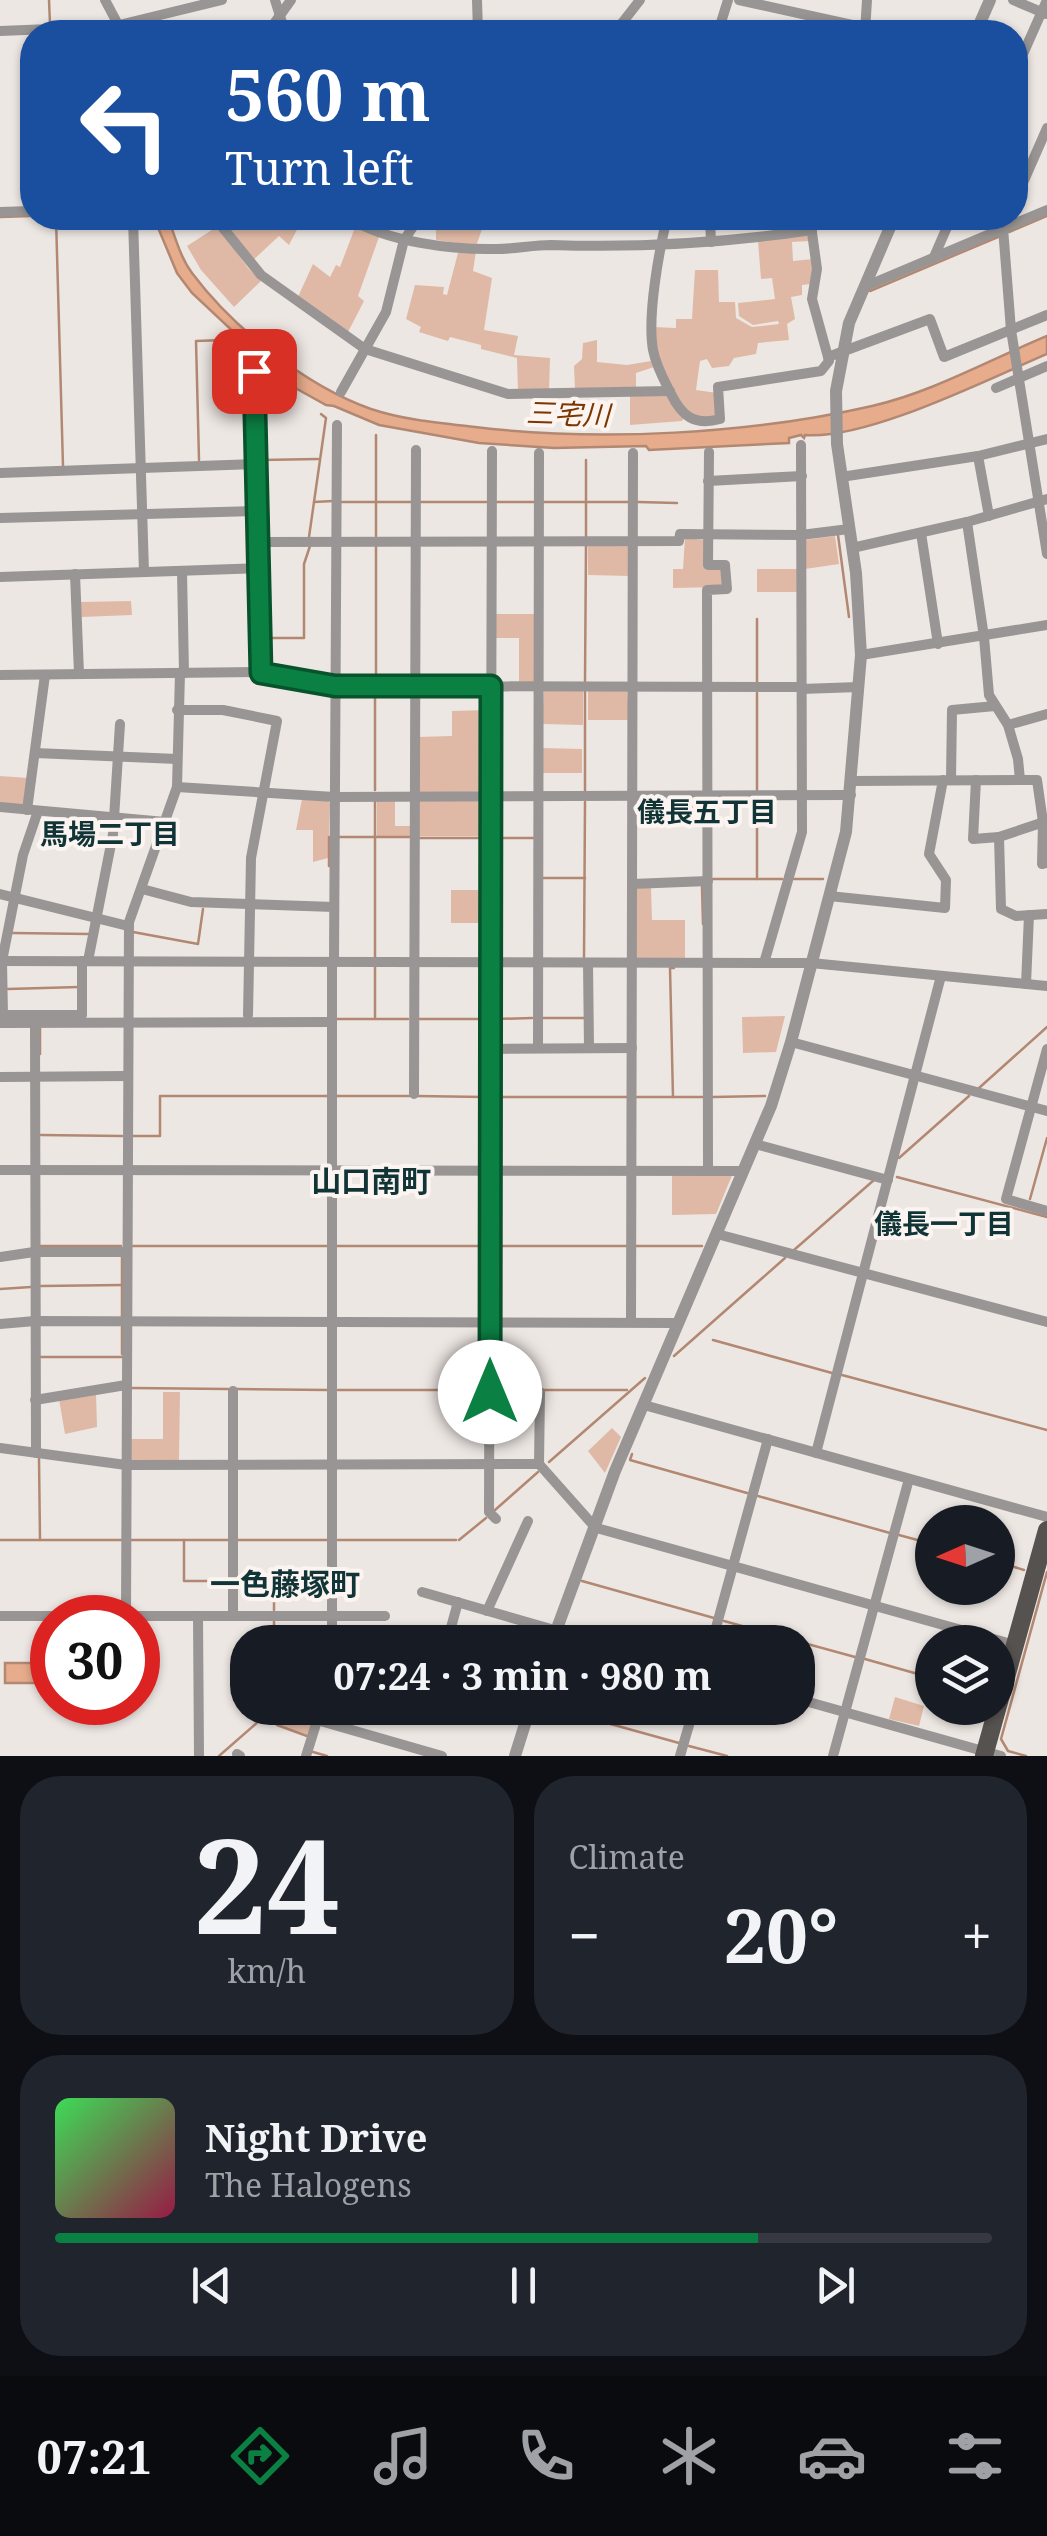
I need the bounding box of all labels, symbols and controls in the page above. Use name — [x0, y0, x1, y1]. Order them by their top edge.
text: 560 m — [225, 46, 431, 142]
icon: left — [60, 60, 190, 190]
text: Turn left — [225, 137, 414, 198]
pin — [212, 329, 297, 414]
icon: arrive — [227, 344, 282, 399]
water label: 三宅川 — [525, 393, 614, 434]
district label: 儀長五丁目 — [637, 792, 777, 830]
district label: 馬場二丁目 — [40, 814, 180, 852]
district label: 山口南町 — [311, 1160, 431, 1201]
district label: 儀長一丁目 — [874, 1204, 1014, 1242]
position arrow — [438, 1340, 542, 1444]
north arrow — [915, 1505, 1015, 1605]
map controls — [915, 1505, 1015, 1725]
district label: 一色藤塚町 — [210, 1563, 360, 1604]
speed limit sign: 30 — [30, 1595, 160, 1725]
button: layers — [915, 1625, 1015, 1725]
text: 07:24 · 3 min · 980 m — [333, 1649, 712, 1701]
text: 24 — [193, 1795, 340, 1972]
text: Climate — [569, 1835, 685, 1878]
text: 20° — [723, 1883, 838, 1985]
text: − — [569, 1897, 600, 1972]
text: + — [961, 1897, 992, 1972]
text: km/h — [228, 1949, 306, 1992]
text: Night Drive — [205, 2111, 427, 2163]
text: The Halogens — [205, 2163, 412, 2206]
icon: previous — [184, 2258, 239, 2313]
icon: pause — [496, 2258, 551, 2313]
icon: next — [808, 2258, 863, 2313]
icon: directions — [225, 2421, 295, 2491]
icon: music — [368, 2421, 438, 2491]
icon: phone — [511, 2421, 581, 2491]
icon: climate — [654, 2421, 724, 2491]
icon: car — [797, 2421, 867, 2491]
icon: filters — [940, 2421, 1010, 2491]
text: 07:21 — [37, 2426, 152, 2487]

